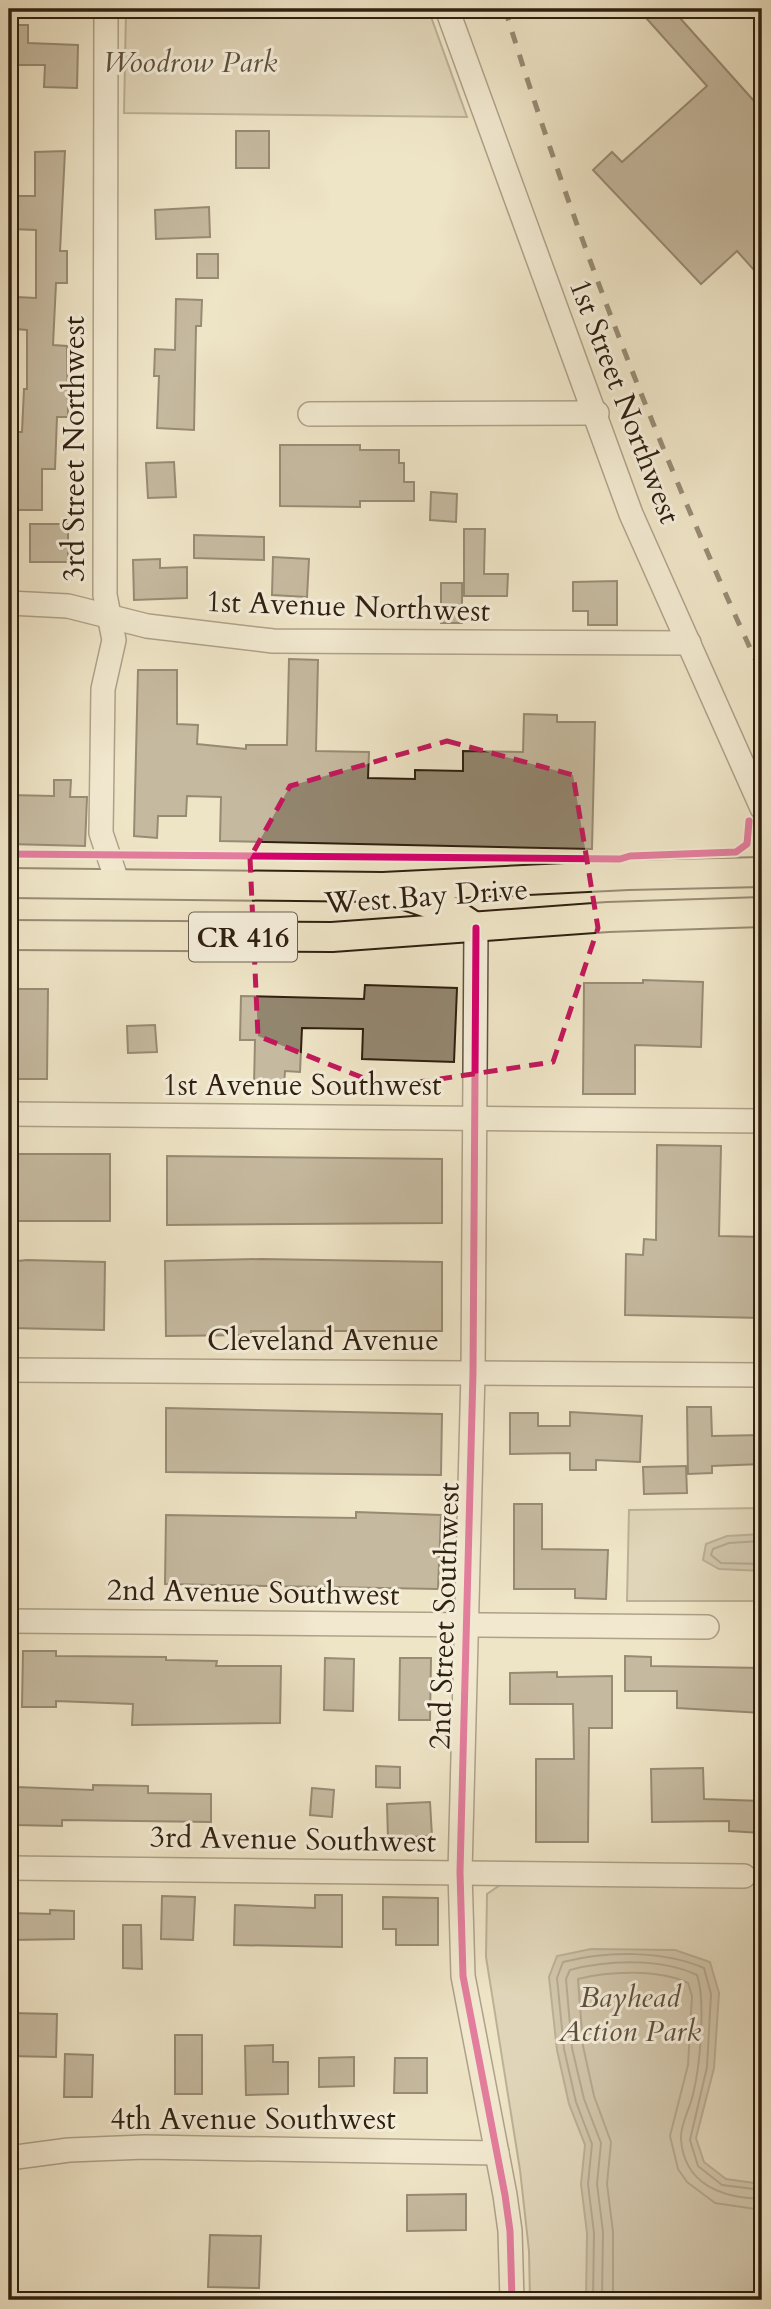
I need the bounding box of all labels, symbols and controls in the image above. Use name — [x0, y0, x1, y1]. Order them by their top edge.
park label: Woodrow Park — [103, 42, 278, 83]
street label: 1st Street Northwest — [559, 273, 690, 530]
street label: 3rd Street Northwest — [54, 315, 95, 582]
street label: 1st Avenue Northwest — [205, 581, 491, 632]
street label: West Bay Drive — [322, 869, 529, 924]
road number: CR 416 — [189, 912, 297, 962]
street label: 1st Avenue Southwest — [162, 1065, 442, 1106]
street label: Cleveland Avenue — [207, 1320, 439, 1361]
street label: 2nd Street Southwest — [419, 1481, 470, 1750]
street label: 2nd Avenue Southwest — [106, 1569, 400, 1616]
street label: 3rd Avenue Southwest — [149, 1817, 437, 1863]
park label: Bayhead Action Park — [558, 1977, 701, 2052]
street label: 4th Avenue Southwest — [110, 2099, 396, 2140]

